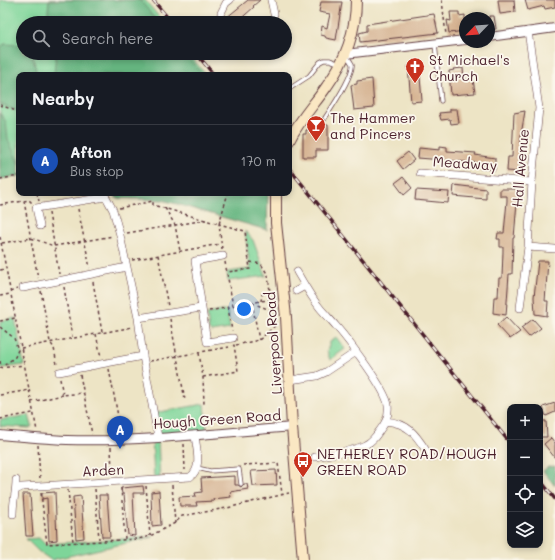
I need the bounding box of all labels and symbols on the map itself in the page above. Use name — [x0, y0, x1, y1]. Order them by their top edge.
north arrow — [459, 12, 495, 48]
place label: St Michael's Church — [429, 50, 510, 85]
church icon: St Michael's Church — [404, 56, 426, 84]
place label: The Hammer and Pincers — [330, 108, 416, 143]
bar icon: The Hammer and Pincers — [305, 114, 327, 142]
street label: Hall Avenue — [507, 128, 533, 208]
street label: Meadway — [432, 151, 498, 175]
street label: Liverpool Road — [260, 291, 286, 395]
your location — [234, 299, 254, 319]
street label: Hough Green Road — [152, 405, 282, 433]
pin: A — [107, 416, 133, 449]
place label: NETHERLEY ROAD/HOUGH GREEN ROAD — [317, 444, 497, 479]
bus stop icon: NETHERLEY ROAD/HOUGH GREEN ROAD — [292, 450, 314, 478]
street label: Arden — [82, 459, 124, 481]

